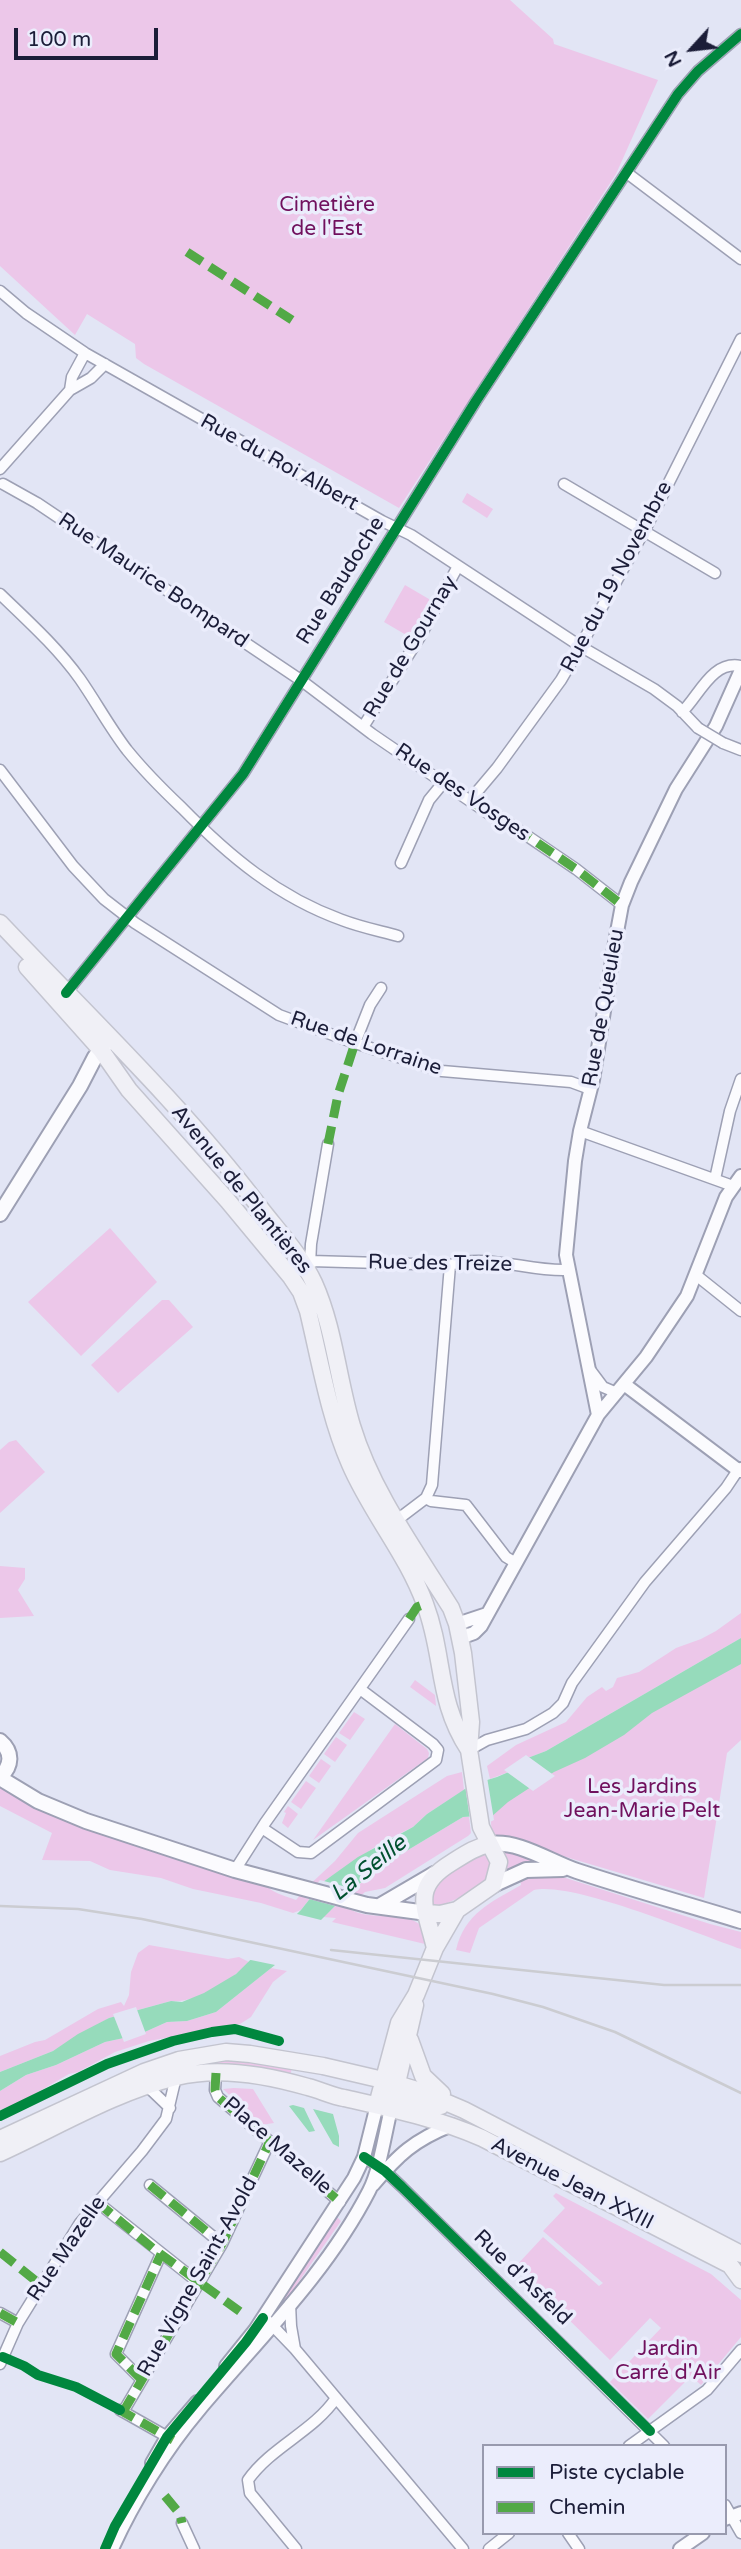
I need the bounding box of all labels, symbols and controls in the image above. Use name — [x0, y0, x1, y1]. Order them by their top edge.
scale bar — [18, 14, 161, 58]
north arrow — [657, 14, 727, 84]
text: 100 m — [27, 27, 91, 52]
text: N — [660, 47, 687, 70]
park label: Cimetière de l'Est — [279, 192, 375, 242]
street label: Rue du Roi Albert — [196, 409, 362, 517]
street label: Rue du 19 Novembre — [556, 477, 678, 677]
street label: Rue Maurice Bompard — [53, 508, 253, 654]
street label: Rue Baudoche — [292, 512, 390, 650]
street label: Rue de Gournay — [359, 572, 463, 722]
street label: Rue des Vosges — [390, 739, 534, 847]
street label: Rue de Queuleu — [578, 927, 630, 1089]
street label: Rue de Lorraine — [287, 1006, 445, 1082]
street label: Avenue de Plantières — [165, 1101, 317, 1279]
street label: Rue des Treize — [368, 1250, 512, 1278]
park label: Les Jardins Jean-Marie Pelt — [564, 1774, 720, 1824]
water label: La Seille — [326, 1830, 412, 1908]
street label: Place Mazelle — [217, 2092, 337, 2200]
street label: Avenue Jean XXIII — [487, 2132, 657, 2236]
street label: Rue Vigne Saint-Avold — [133, 2173, 263, 2381]
street label: Rue Mazelle — [22, 2191, 112, 2307]
street label: Rue d'Asfeld — [468, 2225, 576, 2331]
park label: Jardin Carré d'Air — [615, 2336, 721, 2386]
legend — [482, 2444, 727, 2535]
text: Piste cyclable — [549, 2460, 684, 2485]
text: Chemin — [549, 2495, 626, 2520]

